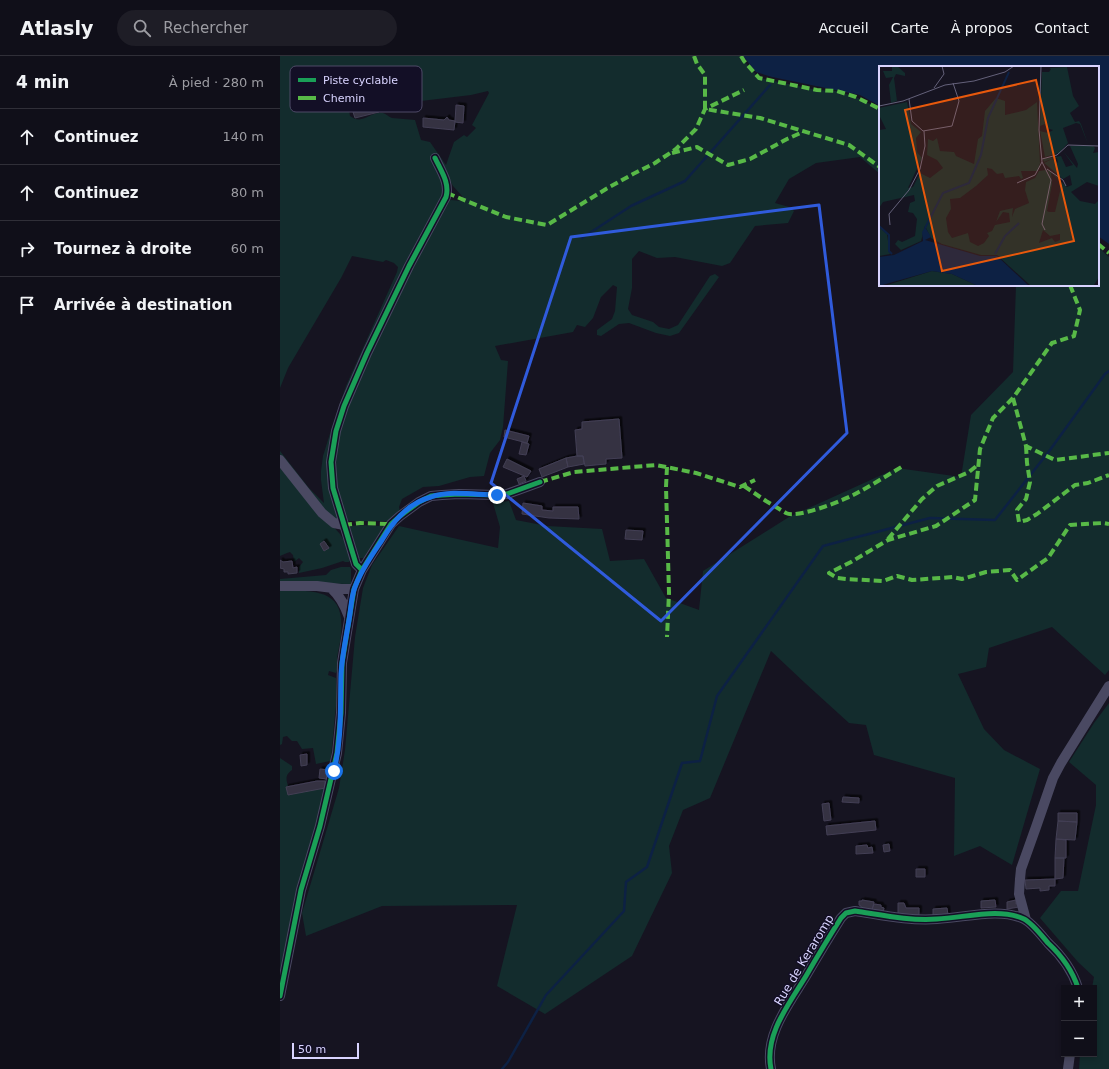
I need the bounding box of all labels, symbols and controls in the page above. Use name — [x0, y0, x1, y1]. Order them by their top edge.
search box — [117, 10, 397, 46]
text: Atlasly — [20, 17, 93, 39]
icon: search — [131, 17, 153, 39]
text: Rechercher — [163, 19, 248, 37]
text: Accueil — [819, 20, 869, 36]
text: Carte — [891, 20, 929, 36]
text: À propos — [951, 20, 1013, 36]
text: Contact — [1035, 20, 1089, 36]
legend — [290, 66, 422, 112]
inset map — [879, 66, 1099, 286]
text: 4 min — [16, 72, 69, 92]
text: Piste cyclable — [323, 74, 398, 87]
text: À pied · 280 m — [169, 75, 264, 90]
text: Chemin — [323, 92, 365, 105]
icon: ahead — [16, 126, 38, 148]
text: Continuez — [54, 128, 139, 146]
text: 140 m — [222, 129, 264, 144]
icon: ahead — [16, 182, 38, 204]
text: Continuez — [54, 184, 139, 202]
text: 80 m — [231, 185, 264, 200]
icon: right — [16, 238, 38, 260]
text: Tournez à droite — [54, 240, 192, 258]
text: 60 m — [231, 241, 264, 256]
icon: arrive — [16, 294, 38, 316]
text: Arrivée à destination — [54, 296, 232, 314]
route end — [488, 486, 506, 504]
route start — [325, 762, 343, 780]
street label: Rue de Keraromp — [771, 912, 837, 1008]
map controls — [1061, 985, 1097, 1057]
button: + — [1061, 985, 1097, 1021]
button: − — [1061, 1021, 1097, 1057]
scale bar — [292, 1041, 359, 1060]
text: 50 m — [298, 1043, 326, 1056]

